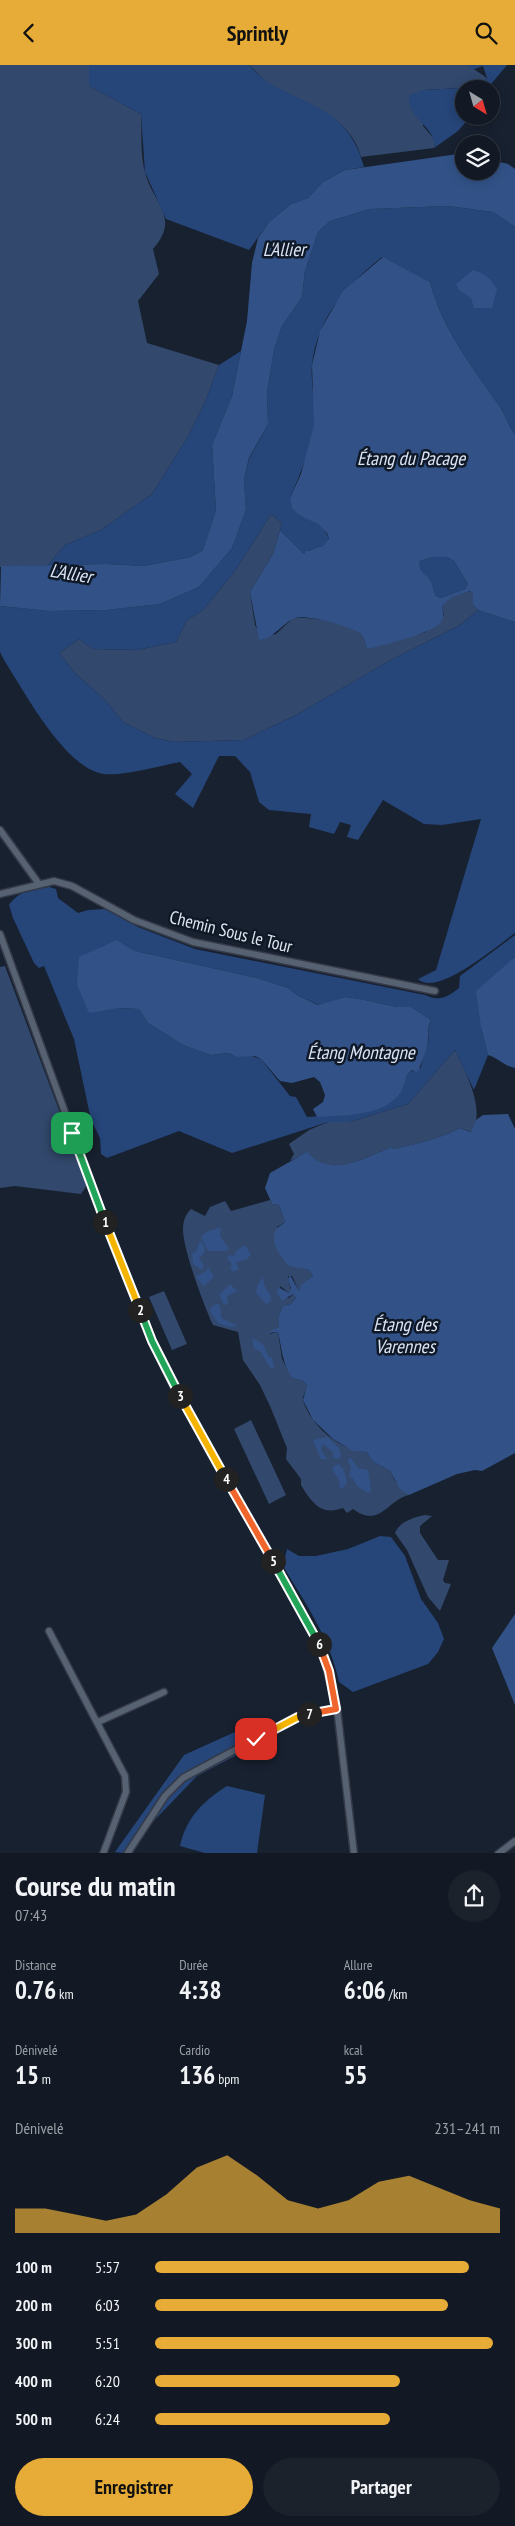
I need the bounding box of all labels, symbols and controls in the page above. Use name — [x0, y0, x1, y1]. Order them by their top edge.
icon: back — [15, 19, 43, 47]
text: Sprintly — [227, 19, 288, 47]
icon: search — [472, 19, 500, 47]
north arrow — [455, 80, 500, 125]
map controls — [455, 80, 500, 180]
button: layers — [455, 135, 500, 180]
water label: L'Allier — [263, 237, 308, 261]
water label: Étang du Pacage — [357, 446, 466, 470]
water label: L'Allier — [48, 558, 97, 589]
street label: Chemin Sous le Tour — [167, 905, 295, 958]
water label: Étang Montagne — [307, 1040, 416, 1064]
pin — [51, 1112, 93, 1154]
icon: arrive — [58, 1119, 86, 1147]
pin: 1 — [92, 1209, 118, 1235]
text: 1 — [102, 1213, 109, 1231]
pin: 2 — [128, 1297, 152, 1323]
text: 2 — [137, 1301, 144, 1319]
water label: Étang des Varennes — [373, 1312, 439, 1358]
pin: 3 — [168, 1383, 192, 1409]
text: 3 — [177, 1387, 184, 1405]
pin: 4 — [214, 1467, 238, 1491]
text: 4 — [223, 1470, 230, 1488]
pin: 5 — [260, 1549, 286, 1573]
text: 5 — [270, 1552, 277, 1570]
pin: 6 — [306, 1631, 332, 1657]
text: 6 — [316, 1635, 323, 1653]
pin: 7 — [296, 1701, 322, 1727]
text: 7 — [306, 1705, 313, 1723]
pin — [235, 1718, 277, 1760]
icon: check — [242, 1725, 270, 1753]
text: Course du matin — [15, 1867, 176, 1904]
button: share — [448, 1870, 500, 1922]
text: 07:43 — [15, 1905, 47, 1925]
text: Distance — [15, 1956, 56, 1974]
text: Durée — [179, 1956, 208, 1974]
text: Allure — [344, 1956, 373, 1974]
text: 0.76 — [15, 1974, 56, 2006]
text: 4:38 — [179, 1974, 221, 2006]
text: 6:06 — [344, 1974, 386, 2006]
text: km — [56, 1985, 74, 2003]
text: /km — [386, 1985, 407, 2003]
text: Dénivelé — [15, 2041, 58, 2059]
text: Cardio — [179, 2041, 210, 2059]
text: kcal — [344, 2041, 363, 2059]
text: 15 — [15, 2059, 39, 2091]
text: 136 — [179, 2059, 215, 2091]
text: 55 — [344, 2059, 368, 2091]
text: m — [39, 2070, 51, 2088]
text: bpm — [215, 2070, 239, 2088]
text: Dénivelé — [15, 2118, 64, 2138]
text: 231–241 m — [435, 2118, 500, 2138]
text: 100 m — [15, 2257, 52, 2277]
text: 5:57 — [95, 2257, 120, 2277]
text: 200 m — [15, 2295, 52, 2315]
text: 6:03 — [95, 2295, 120, 2315]
text: 300 m — [15, 2333, 52, 2353]
text: 5:51 — [95, 2333, 120, 2353]
text: 400 m — [15, 2371, 52, 2391]
text: 6:20 — [95, 2371, 120, 2391]
text: 500 m — [15, 2409, 52, 2429]
text: 6:24 — [95, 2409, 120, 2429]
button: Enregistrer — [15, 2458, 253, 2516]
button: Partager — [263, 2458, 500, 2516]

